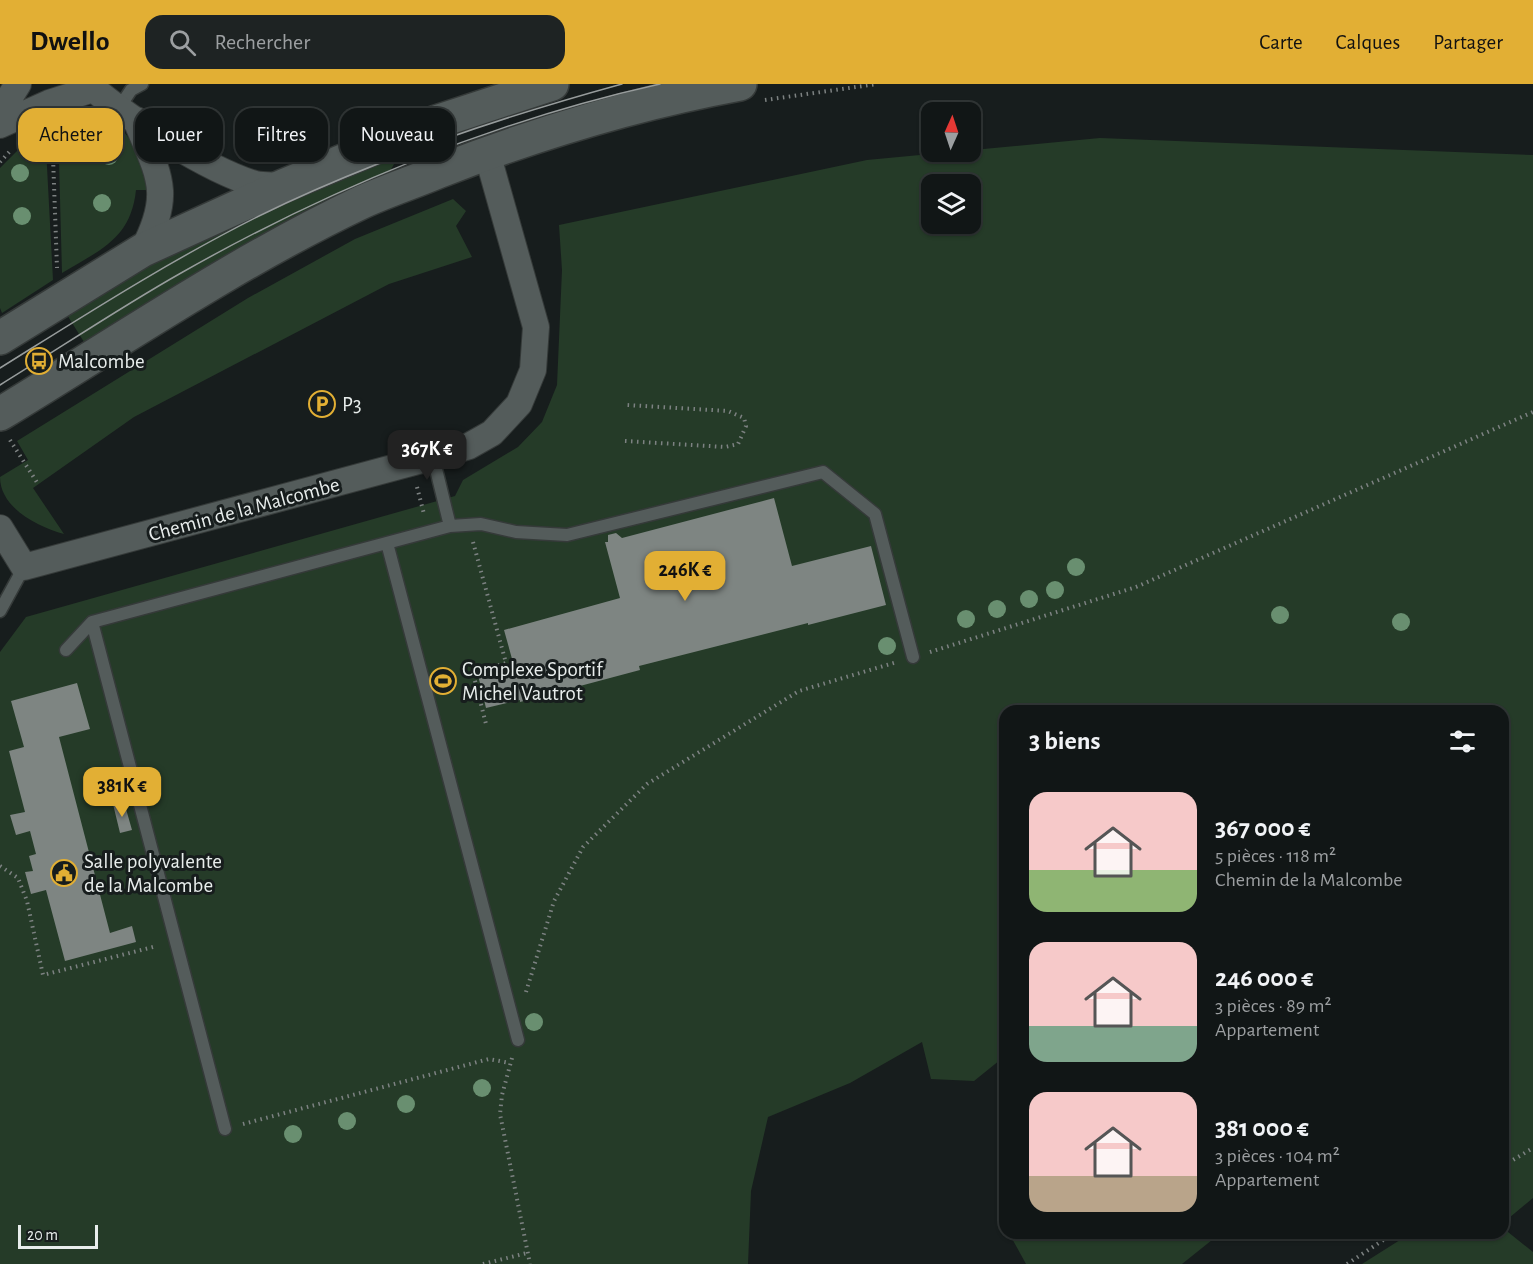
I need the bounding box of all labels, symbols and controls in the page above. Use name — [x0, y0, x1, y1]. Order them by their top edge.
search box — [145, 15, 565, 69]
icon: search — [166, 26, 199, 59]
text: Dwello — [30, 28, 109, 56]
text: Rechercher — [214, 31, 310, 53]
text: Carte — [1259, 32, 1303, 53]
text: Calques — [1336, 32, 1400, 53]
text: Partager — [1433, 32, 1503, 53]
north arrow — [921, 102, 981, 162]
map controls — [921, 102, 981, 234]
chip: Acheter — [18, 108, 123, 162]
chip: Louer — [135, 108, 223, 162]
chip: Filtres — [235, 108, 328, 162]
chip: Nouveau — [340, 108, 455, 162]
button: layers — [921, 174, 981, 234]
bus stop icon: Malcombe — [24, 346, 54, 376]
place label: Malcombe — [58, 351, 145, 372]
parking icon: P3 — [307, 389, 337, 419]
place label: P3 — [342, 394, 362, 415]
pin: 367K € — [378, 430, 476, 481]
text: 367K € — [402, 439, 452, 459]
street label: Chemin de la Malcombe — [146, 474, 342, 545]
pin: 246K € — [636, 551, 734, 602]
text: 246K € — [658, 560, 712, 580]
place label: Complexe Sportif Michel Vautrot — [462, 659, 604, 704]
sports icon: Complexe Sportif Michel Vautrot — [428, 666, 458, 696]
icon: filters — [1446, 725, 1479, 758]
text: 3 biens — [1029, 728, 1101, 754]
pin: 381K € — [73, 767, 171, 818]
text: 381K € — [97, 776, 147, 796]
text: 367 000 € — [1215, 815, 1311, 841]
icon: home — [1077, 816, 1149, 888]
text: 5 pièces · 118 m² — [1215, 846, 1336, 866]
place label: Salle polyvalente de la Malcombe — [84, 851, 222, 896]
public building icon: Salle polyvalente de la Malcombe — [49, 858, 79, 888]
text: Chemin de la Malcombe — [1215, 870, 1402, 890]
text: 246 000 € — [1215, 965, 1314, 991]
icon: home — [1077, 966, 1149, 1038]
text: 3 pièces · 89 m² — [1215, 996, 1331, 1016]
text: Appartement — [1215, 1020, 1319, 1040]
text: 381 000 € — [1215, 1115, 1309, 1141]
icon: home — [1077, 1116, 1149, 1188]
text: 3 pièces · 104 m² — [1215, 1146, 1340, 1166]
text: Appartement — [1215, 1170, 1319, 1190]
scale bar — [18, 1222, 98, 1250]
text: 20 m — [27, 1227, 58, 1243]

